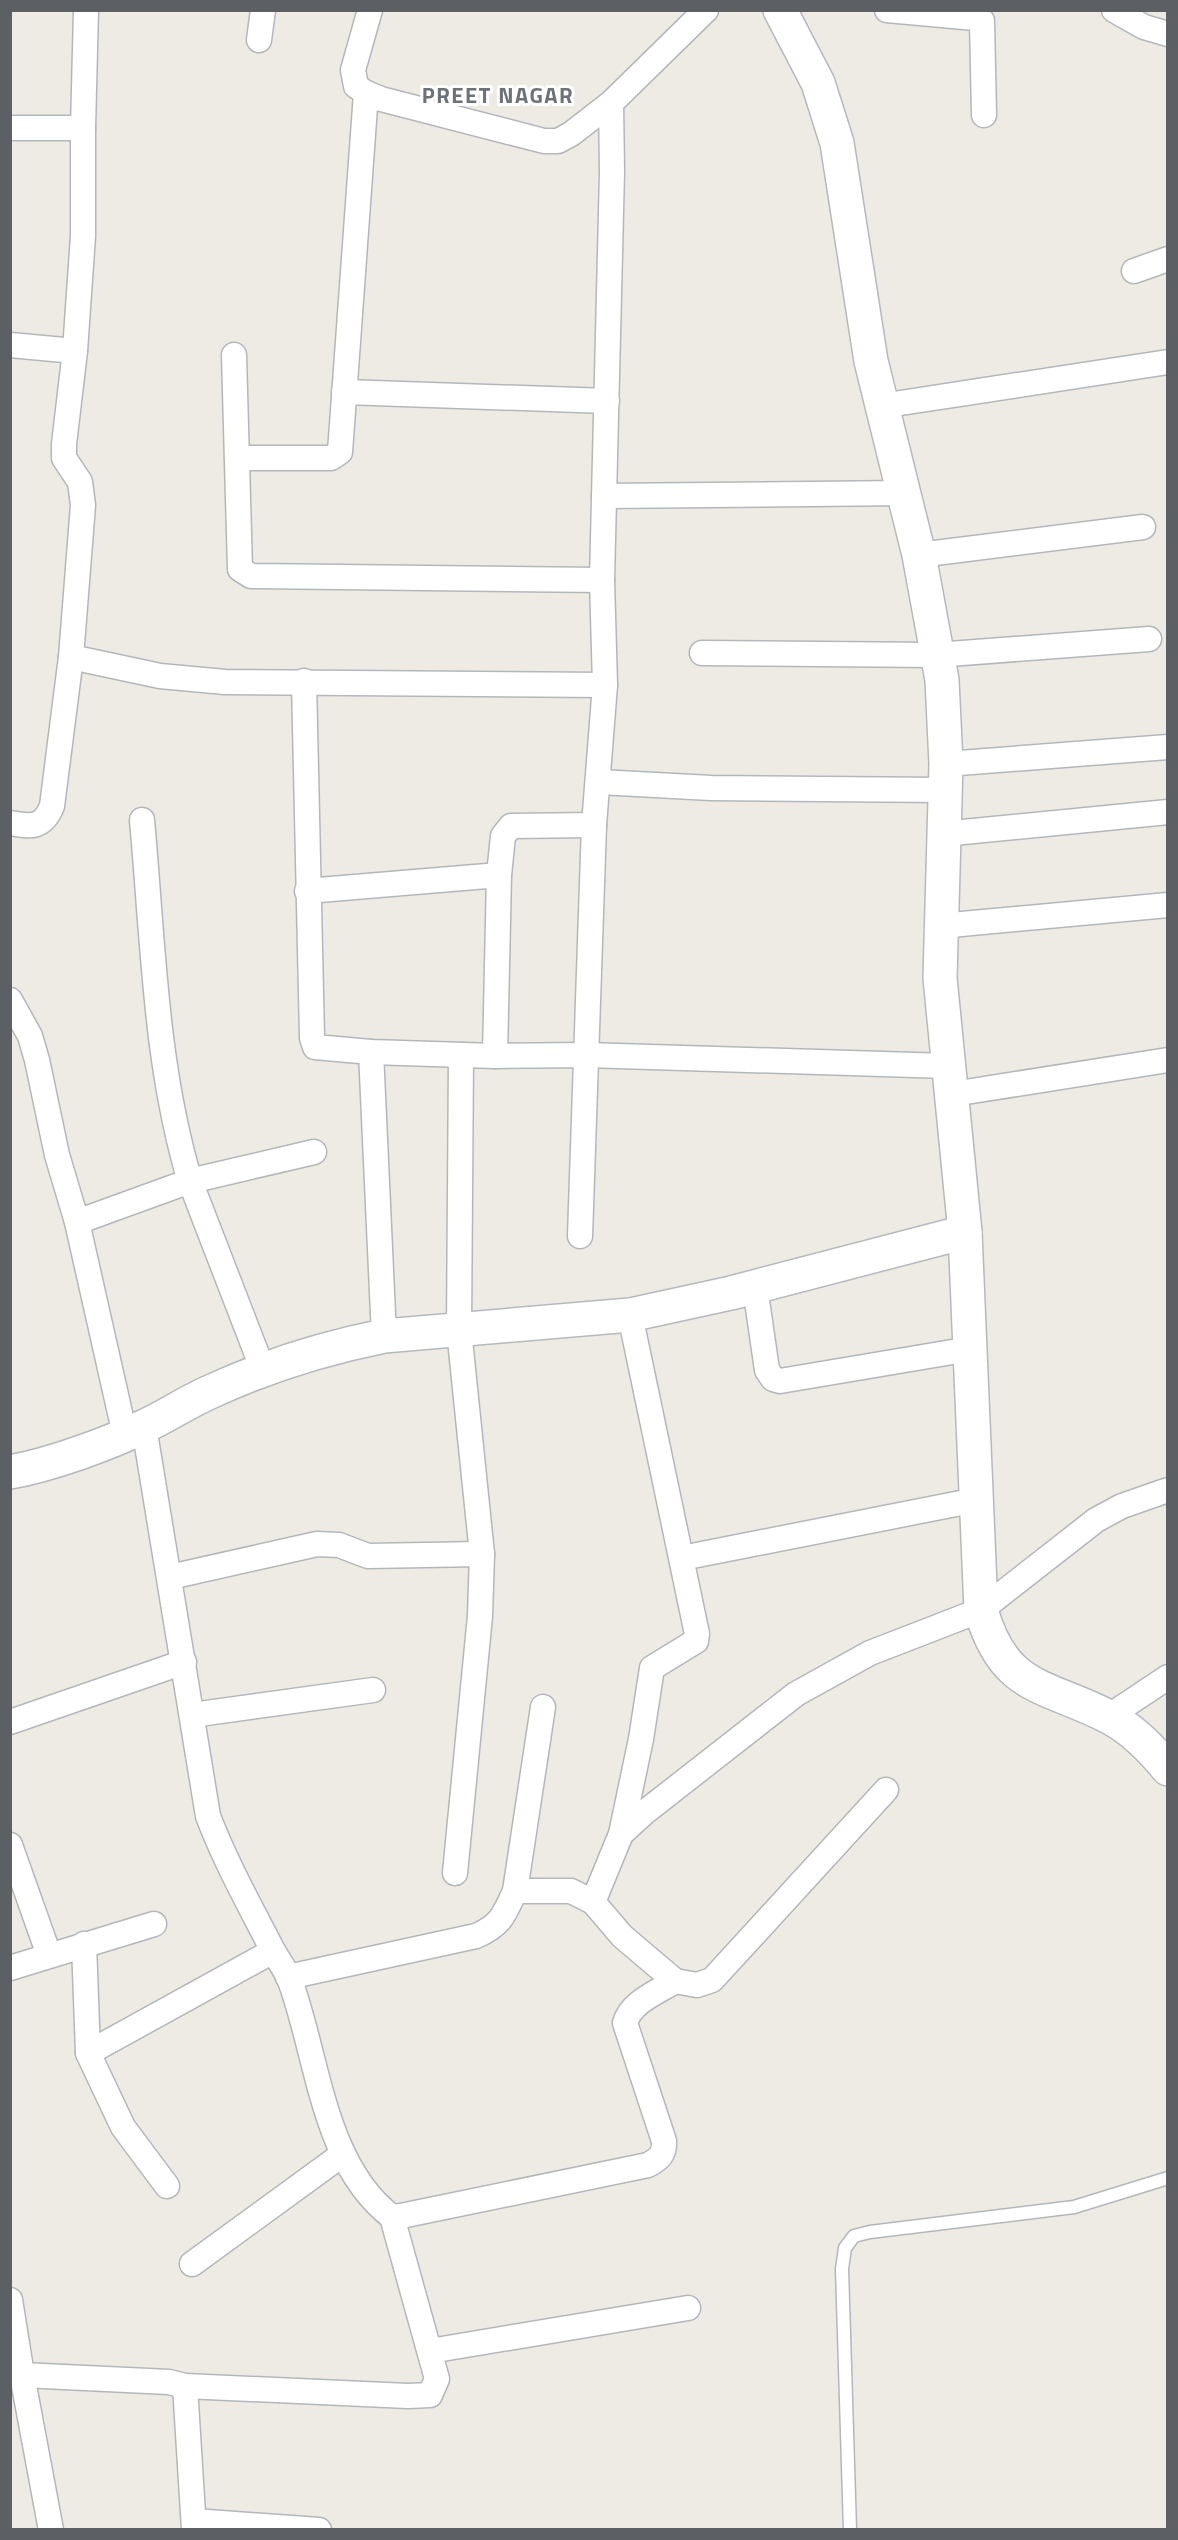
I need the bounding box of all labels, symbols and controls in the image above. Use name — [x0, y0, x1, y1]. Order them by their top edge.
district label: PREET NAGAR — [422, 78, 574, 112]

